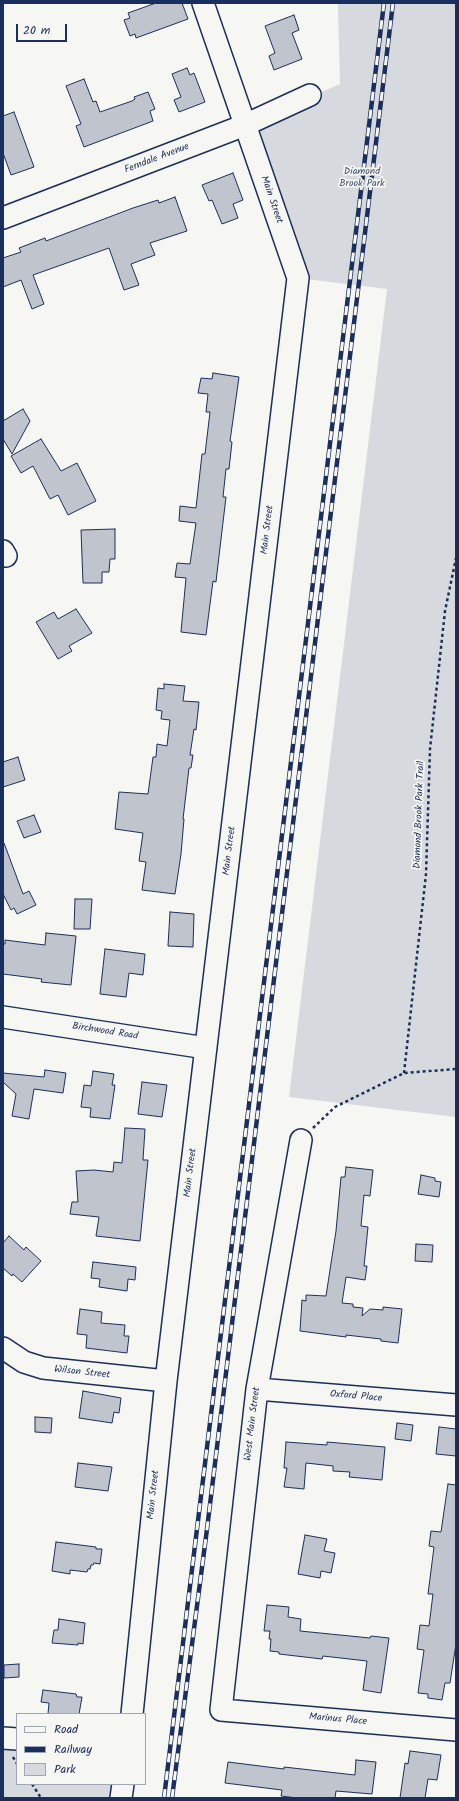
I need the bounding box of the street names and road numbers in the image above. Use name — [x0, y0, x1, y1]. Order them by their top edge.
street label: Ferndale Avenue — [123, 141, 191, 177]
street label: Main Street — [257, 175, 285, 225]
street label: Main Street — [259, 505, 277, 555]
street label: Diamond Brook Park Trail — [412, 761, 428, 869]
street label: Main Street — [221, 826, 239, 876]
street label: Birchwood Road — [71, 1021, 139, 1043]
street label: Main Street — [182, 1148, 200, 1198]
street label: Wilson Street — [53, 1364, 111, 1382]
street label: West Main Street — [243, 1386, 263, 1462]
street label: Oxford Place — [329, 1389, 383, 1405]
street label: Main Street — [145, 1470, 163, 1520]
street label: Marinus Place — [308, 1711, 368, 1729]

